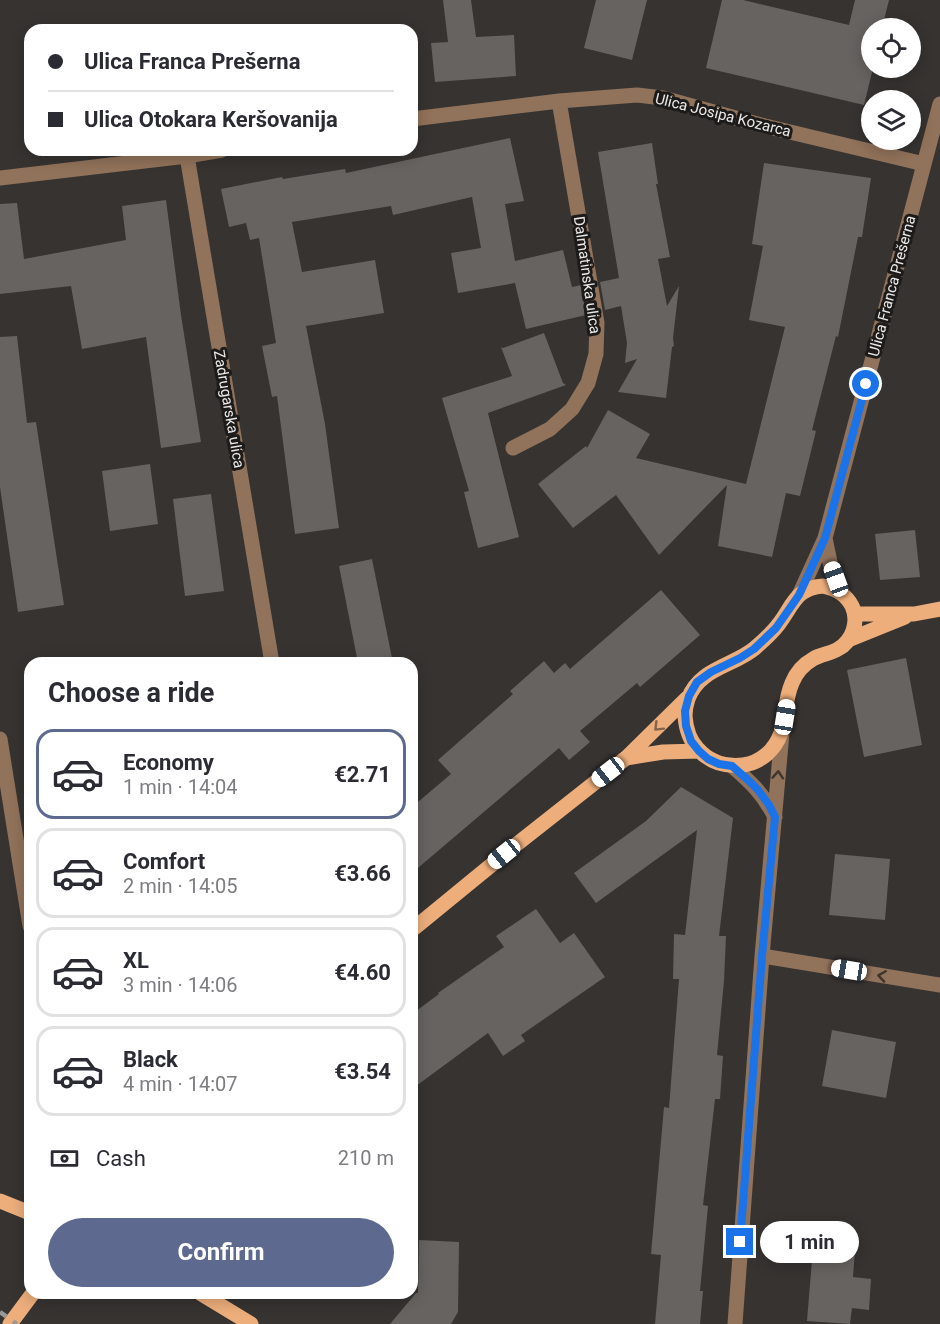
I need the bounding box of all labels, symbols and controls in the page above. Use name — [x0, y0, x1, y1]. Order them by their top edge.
map controls — [861, 18, 921, 150]
button: locate — [861, 18, 921, 78]
text: Ulica Franca Prešerna — [84, 49, 300, 74]
street label: Ulica Josipa Kozarca — [653, 89, 793, 141]
button: layers — [861, 90, 921, 150]
text: Ulica Otokara Keršovanija — [84, 107, 338, 132]
street label: Ulica Franca Prešerna — [864, 213, 920, 359]
street label: Dalmatinska ulica — [570, 215, 604, 335]
street label: Zadrugarska ulica — [210, 349, 248, 469]
route start — [852, 370, 879, 397]
car — [821, 559, 851, 599]
text: Choose a ride — [48, 677, 214, 709]
car — [773, 698, 797, 736]
one-way arrow — [654, 719, 665, 730]
icon: car — [51, 747, 105, 801]
text: Economy — [123, 750, 214, 775]
car — [588, 754, 628, 790]
text: €2.71 — [334, 762, 391, 787]
one-way arrow — [772, 771, 785, 780]
text: 1 min · 14:04 — [123, 775, 238, 799]
car — [484, 836, 524, 872]
icon: car — [51, 846, 105, 900]
text: Comfort — [123, 849, 205, 874]
text: €3.66 — [334, 861, 391, 886]
text: 2 min · 14:05 — [123, 874, 238, 898]
icon: car — [51, 945, 105, 999]
text: XL — [123, 948, 149, 973]
car — [830, 958, 868, 982]
text: €4.60 — [334, 960, 391, 985]
one-way arrow — [878, 970, 888, 983]
text: 3 min · 14:06 — [123, 973, 238, 997]
icon: car — [51, 1044, 105, 1098]
text: Black — [123, 1047, 178, 1072]
text: €3.54 — [334, 1059, 391, 1084]
text: 4 min · 14:07 — [123, 1072, 238, 1096]
icon: cash — [48, 1142, 81, 1175]
text: Cash — [96, 1146, 146, 1171]
text: 210 m — [338, 1146, 394, 1170]
button: Confirm — [48, 1218, 394, 1287]
callout: 1 min — [761, 1221, 860, 1263]
route end — [726, 1228, 753, 1255]
text: 1 min — [784, 1230, 835, 1254]

